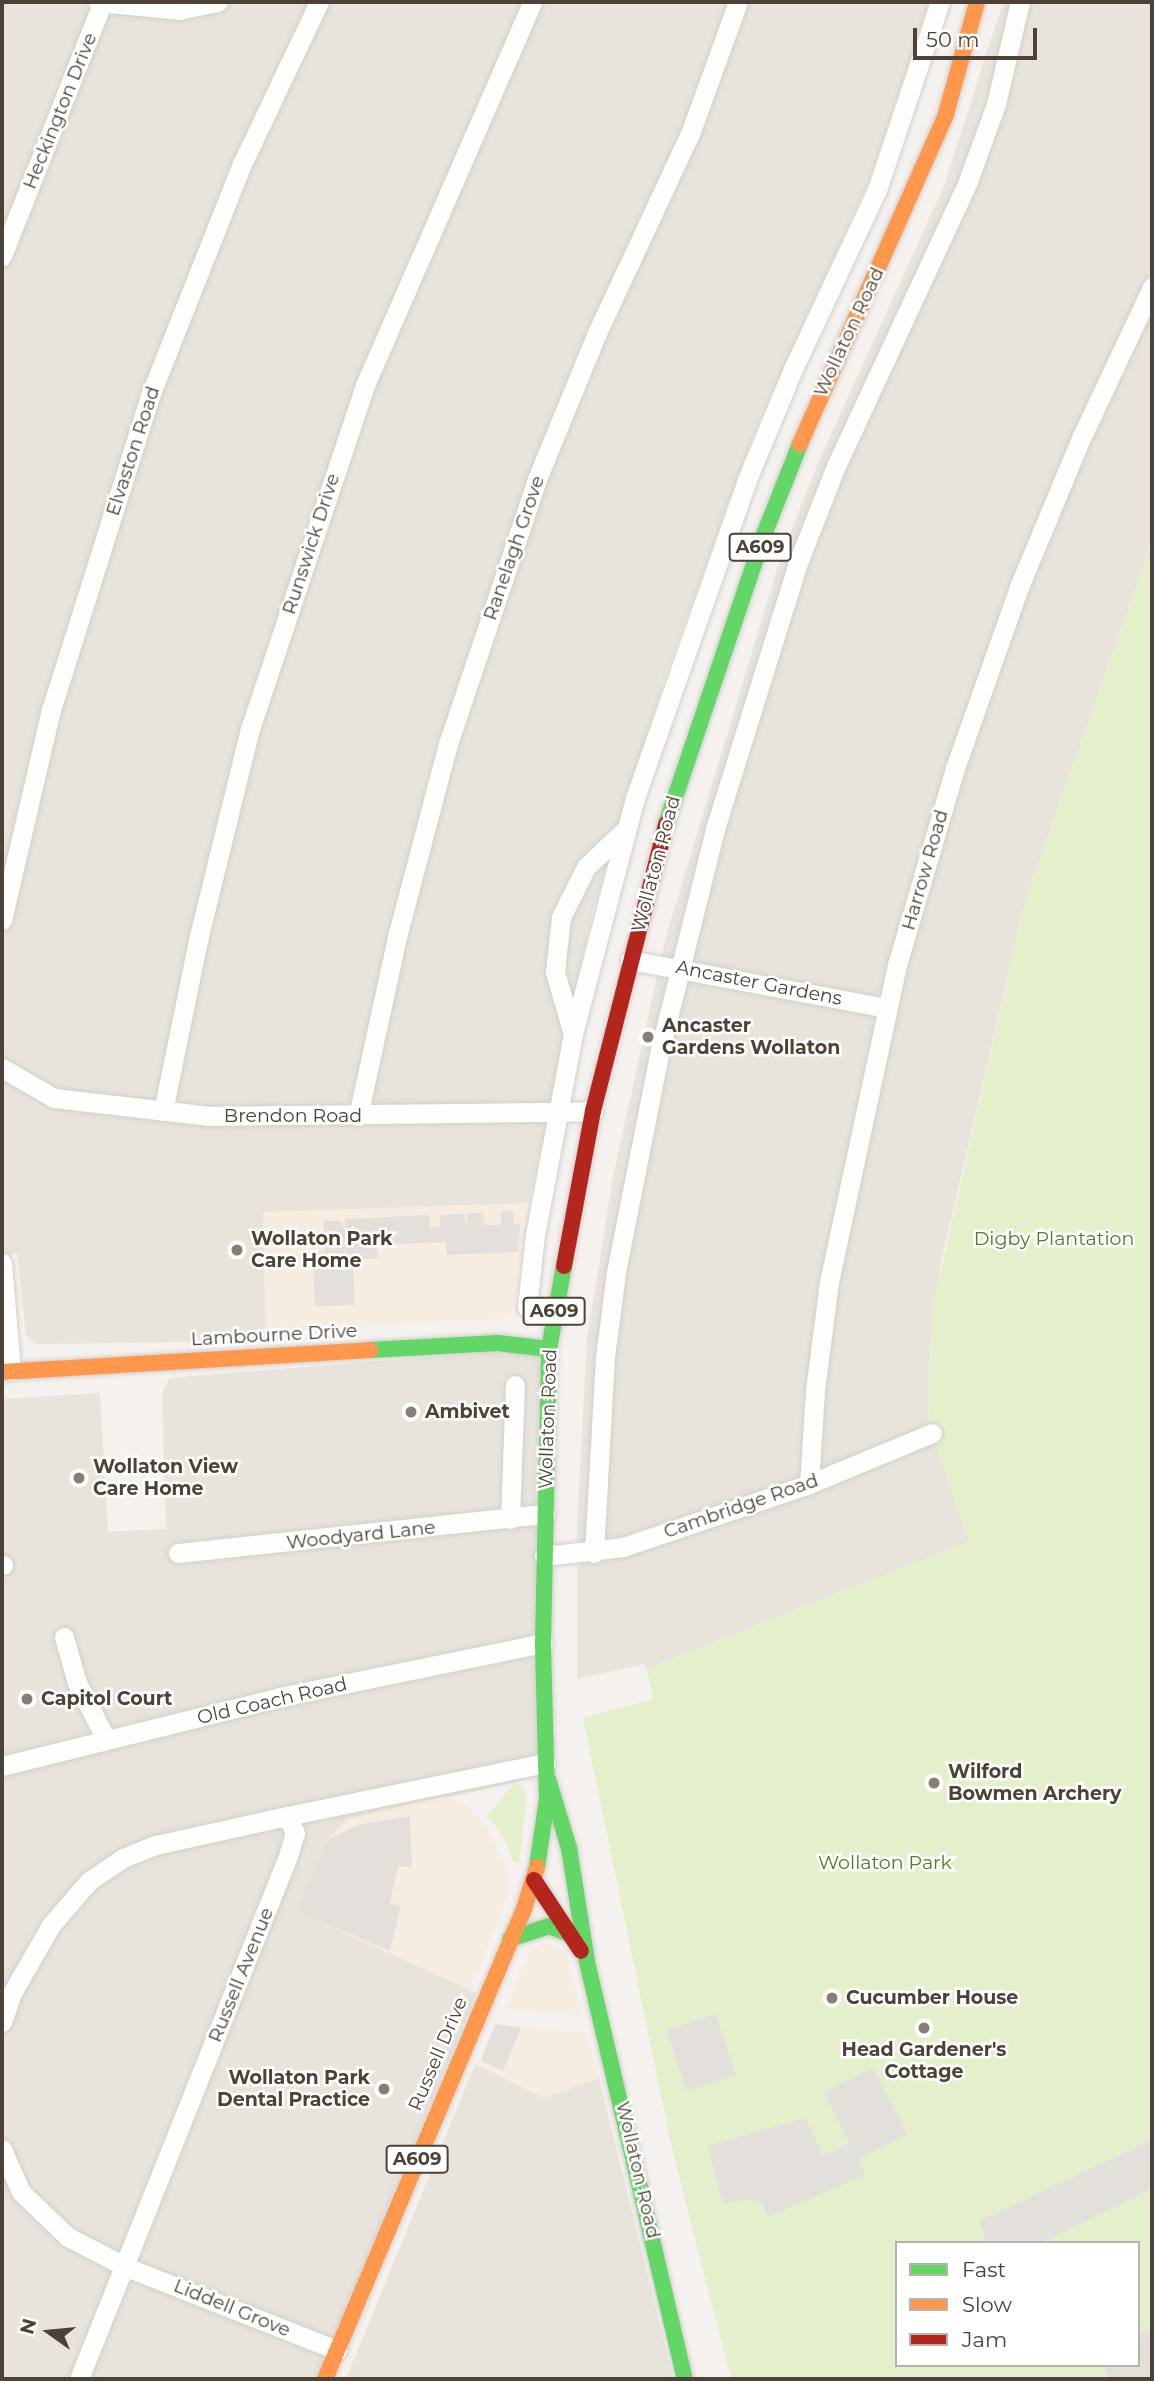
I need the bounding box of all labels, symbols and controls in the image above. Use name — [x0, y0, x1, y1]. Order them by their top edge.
scale bar — [916, 14, 1040, 58]
text: 50 m — [926, 27, 980, 52]
street label: Heckington Drive — [18, 29, 102, 193]
street label: Wollaton Road — [809, 264, 889, 400]
street label: Elvaston Road — [101, 383, 165, 519]
street label: Runswick Drive — [277, 471, 345, 617]
street label: Ranelagh Grove — [479, 473, 549, 623]
road number: A609 — [728, 532, 792, 562]
street label: Wollaton Road — [627, 793, 685, 935]
street label: Harrow Road — [897, 807, 953, 933]
street label: Ancaster Gardens — [674, 956, 844, 1010]
place label: Ancaster Gardens Wollaton — [662, 1015, 840, 1059]
marker: Ancaster Gardens Wollaton — [640, 1029, 656, 1045]
street label: Brendon Road — [224, 1105, 362, 1127]
place label: Wollaton Park Care Home — [251, 1228, 392, 1272]
park label: Digby Plantation — [974, 1228, 1134, 1250]
marker: Wollaton Park Care Home — [229, 1242, 245, 1258]
road number: A609 — [522, 1296, 586, 1326]
street label: Lambourne Drive — [190, 1319, 358, 1351]
street label: Wollaton Road — [534, 1349, 562, 1489]
place label: Ambivet — [425, 1401, 510, 1423]
marker: Ambivet — [403, 1404, 419, 1420]
place label: Wollaton View Care Home — [93, 1456, 238, 1500]
street label: Cambridge Road — [661, 1469, 821, 1543]
marker: Wollaton View Care Home — [71, 1470, 87, 1486]
street label: Woodyard Lane — [285, 1516, 437, 1554]
street label: Old Coach Road — [195, 1673, 349, 1729]
place label: Capitol Court — [41, 1688, 172, 1710]
marker: Capitol Court — [19, 1691, 35, 1707]
place label: Wilford Bowmen Archery — [948, 1761, 1121, 1805]
marker: Wilford Bowmen Archery — [926, 1775, 942, 1791]
park label: Wollaton Park — [818, 1852, 952, 1874]
street label: Russell Avenue — [204, 1904, 278, 2046]
place label: Cucumber House — [846, 1987, 1018, 2009]
marker: Cucumber House — [824, 1990, 840, 2006]
street label: Russell Drive — [404, 1994, 472, 2114]
marker: Head Gardener's Cottage — [916, 2020, 932, 2036]
place label: Head Gardener's Cottage — [842, 2039, 1006, 2083]
place label: Wollaton Park Dental Practice — [217, 2067, 370, 2111]
marker: Wollaton Park Dental Practice — [376, 2081, 392, 2097]
street label: Wollaton Road — [611, 2099, 665, 2241]
road number: A609 — [386, 2144, 448, 2174]
legend — [895, 2241, 1140, 2367]
text: Fast — [962, 2257, 1006, 2282]
street label: Liddell Grove — [170, 2274, 294, 2342]
text: Slow — [962, 2292, 1012, 2317]
north arrow — [14, 2297, 84, 2367]
text: N — [15, 2316, 41, 2337]
text: Jam — [962, 2327, 1007, 2352]

